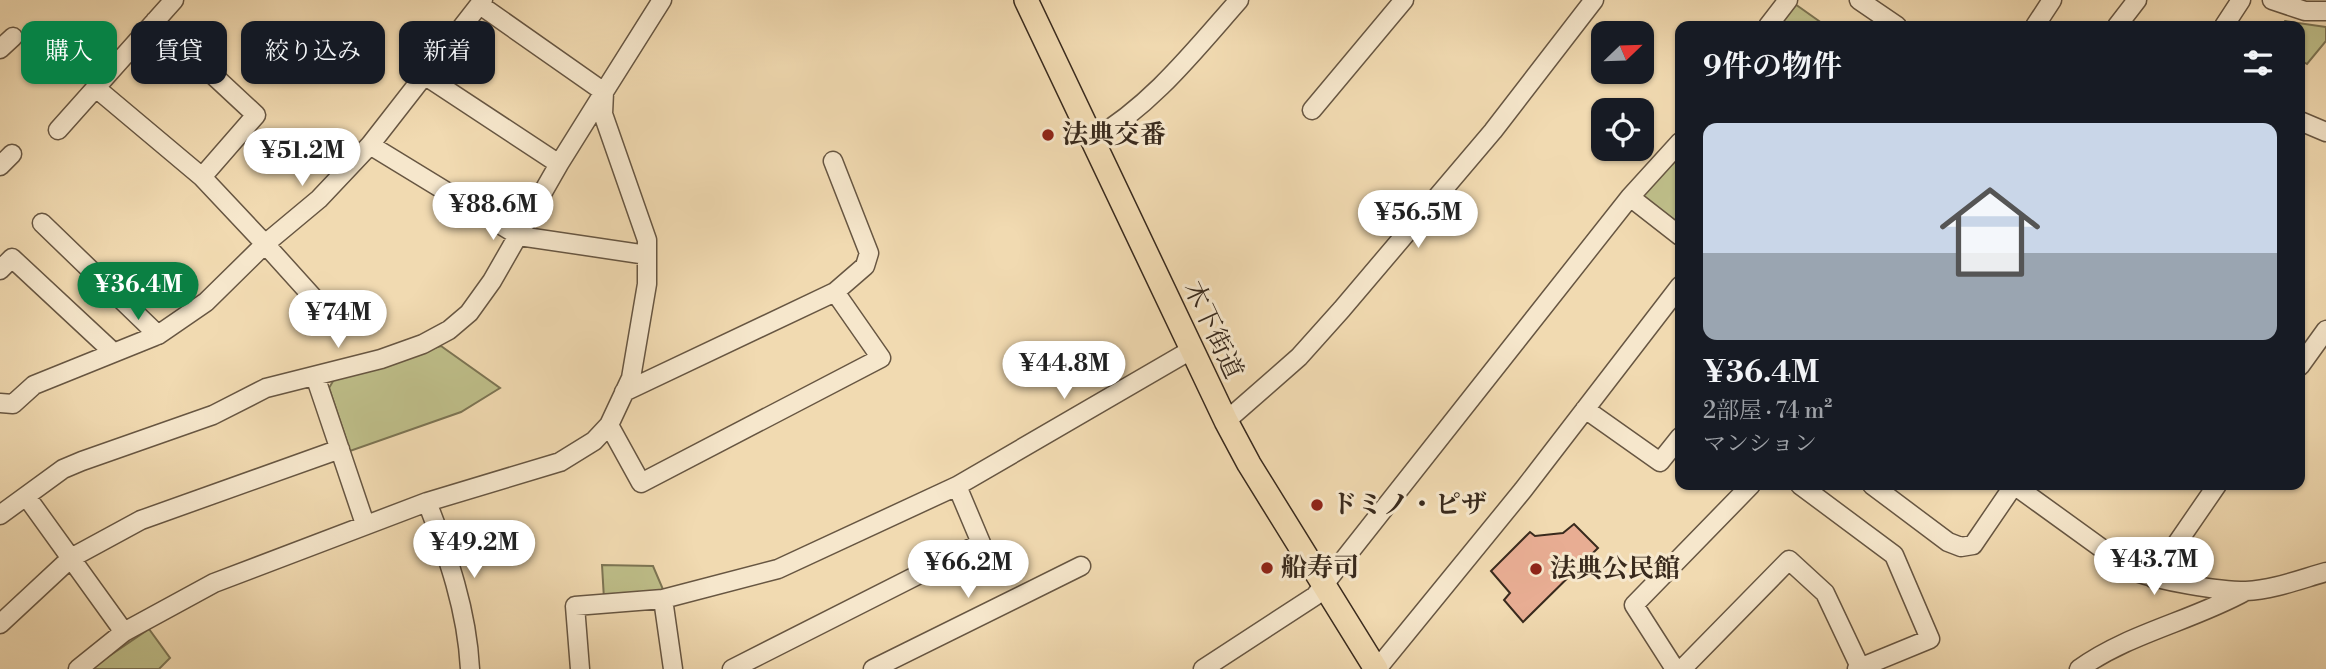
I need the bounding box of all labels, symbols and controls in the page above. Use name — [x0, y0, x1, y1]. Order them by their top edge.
chip: 購入 — [21, 21, 117, 84]
chip: 賃貸 — [131, 21, 227, 84]
chip: 絞り込み — [241, 21, 385, 84]
chip: 新着 — [399, 21, 495, 84]
north arrow — [1591, 21, 1654, 84]
map controls — [1591, 21, 1654, 161]
icon: filters — [2239, 44, 2277, 82]
text: 9件の物件 — [1703, 48, 1842, 86]
button: locate — [1591, 98, 1654, 161]
place label: 法典交番 — [1062, 119, 1166, 151]
marker: 法典交番 — [1040, 127, 1056, 143]
pin: ¥51.2M — [245, 128, 359, 188]
text: ¥51.2M — [259, 137, 345, 165]
icon: home — [1927, 169, 2053, 295]
pin: ¥88.6M — [436, 182, 550, 242]
pin: ¥56.5M — [1361, 190, 1475, 250]
text: ¥88.6M — [448, 191, 538, 219]
text: ¥56.5M — [1374, 199, 1462, 227]
pin: ¥36.4M — [81, 262, 195, 322]
text: ¥36.4M — [94, 271, 183, 299]
street label: 木下街道 — [1177, 276, 1249, 384]
pin: ¥74M — [297, 290, 379, 350]
text: ¥74M — [305, 299, 371, 327]
pin: ¥44.8M — [1007, 342, 1121, 401]
text: ¥44.8M — [1018, 350, 1110, 378]
text: ¥36.4M — [1703, 354, 1819, 392]
text: 2部屋 · 74 m² — [1703, 397, 1832, 425]
text: マンション — [1703, 430, 1817, 458]
place label: ドミノ・ピザ — [1331, 489, 1487, 521]
marker: ドミノ・ピザ — [1309, 497, 1325, 513]
pin: ¥49.2M — [417, 520, 531, 580]
text: ¥49.2M — [429, 529, 519, 557]
pin: ¥43.7M — [2097, 538, 2211, 597]
pin: ¥66.2M — [911, 540, 1025, 600]
text: ¥43.7M — [2110, 546, 2198, 574]
text: ¥66.2M — [924, 549, 1012, 577]
place label: 船寿司 — [1281, 552, 1359, 584]
place label: 法典公民館 — [1550, 553, 1680, 585]
marker: 船寿司 — [1259, 560, 1275, 576]
marker: 法典公民館 — [1528, 561, 1544, 577]

